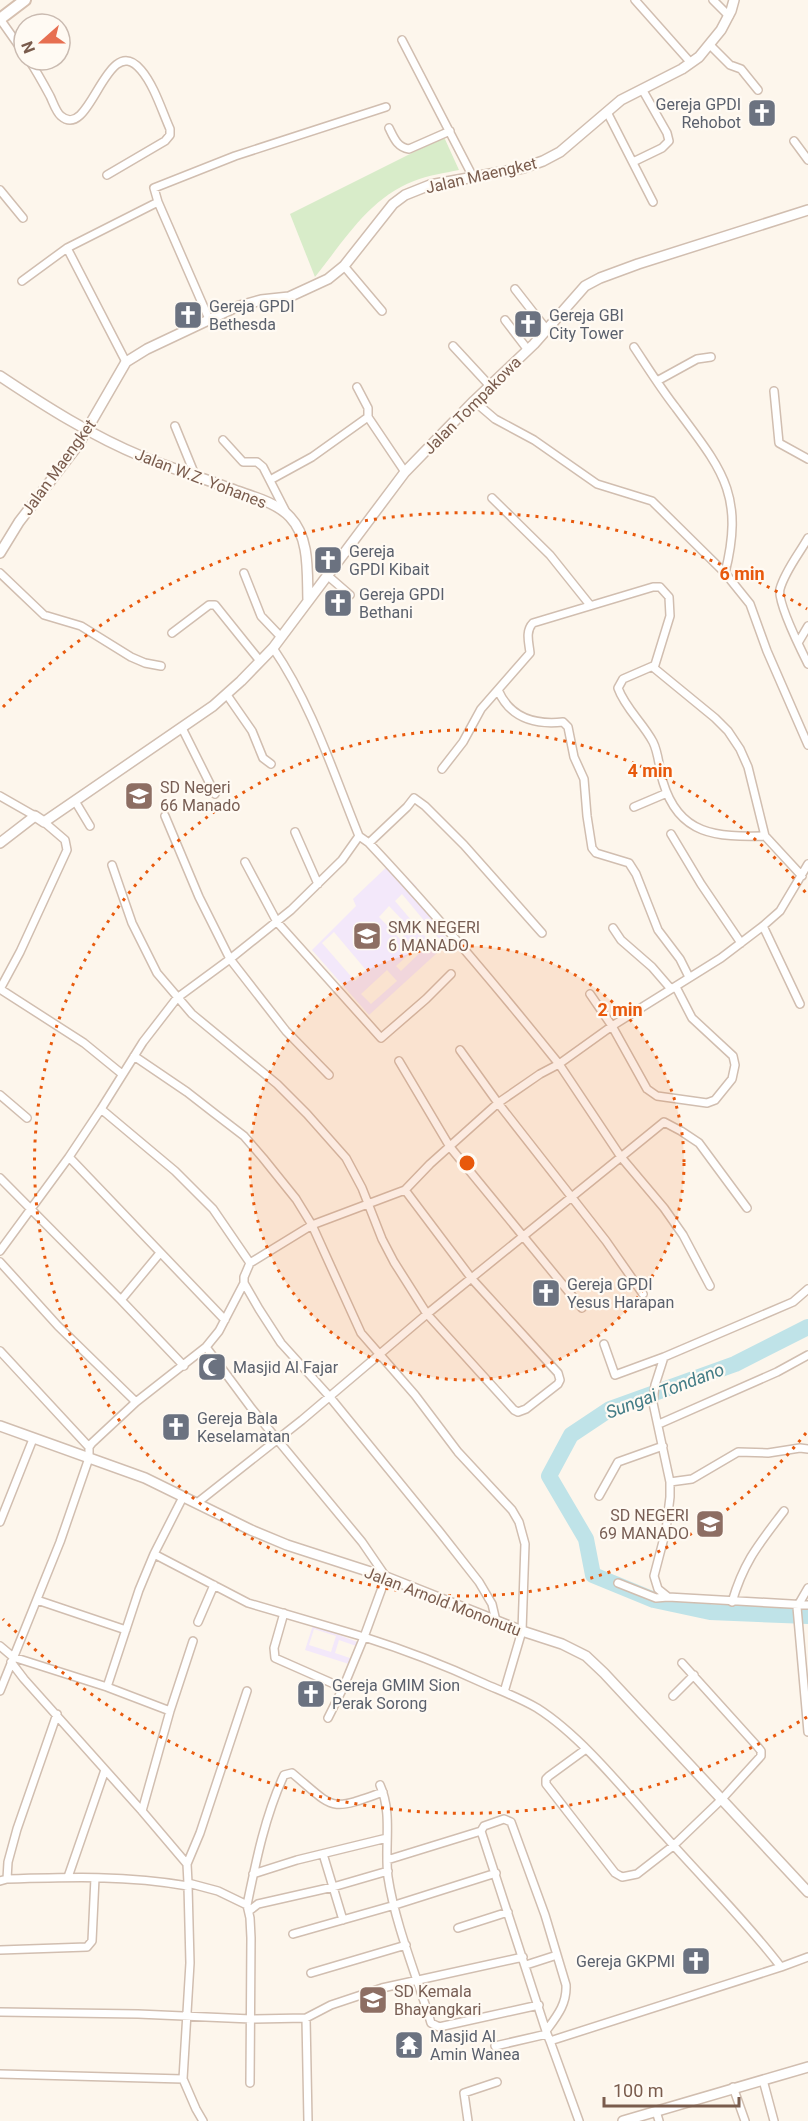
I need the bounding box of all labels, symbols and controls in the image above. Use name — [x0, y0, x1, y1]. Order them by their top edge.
north arrow — [12, 12, 72, 72]
text: N — [18, 39, 39, 56]
place label: Gereja GPDI Rehobot — [656, 95, 741, 132]
church icon: Gereja GPDI Rehobot — [746, 97, 778, 129]
street label: Jalan Maengket — [424, 153, 539, 198]
place label: Gereja GPDI Bethesda — [209, 297, 294, 334]
church icon: Gereja GPDI Bethesda — [172, 299, 204, 331]
place label: Gereja GBI City Tower — [549, 306, 624, 343]
church icon: Gereja GBI City Tower — [512, 308, 544, 340]
street label: Jalan Tompakowa — [420, 353, 525, 458]
street label: Jalan Maengket — [17, 416, 99, 519]
street label: Jalan W.Z. Yohanes — [132, 445, 269, 512]
place label: Gereja GPDI Kibait — [349, 542, 430, 579]
church icon: Gereja GPDI Kibait — [312, 544, 344, 576]
text: 6 min — [719, 563, 765, 584]
place label: Gereja GPDI Bethani — [359, 585, 444, 622]
church icon: Gereja GPDI Bethani — [322, 587, 354, 619]
text: 4 min — [627, 760, 673, 781]
place label: SD Negeri 66 Manado — [160, 778, 240, 815]
school or university icon: SD Negeri 66 Manado — [123, 780, 155, 812]
place label: SMK NEGERI 6 MANADO — [388, 918, 480, 955]
school or university icon: SMK NEGERI 6 MANADO — [351, 920, 383, 952]
text: 2 min — [597, 999, 643, 1020]
centre of rings — [457, 1153, 477, 1173]
place label: Gereja GPDI Yesus Harapan — [567, 1275, 674, 1312]
church icon: Gereja GPDI Yesus Harapan — [530, 1277, 562, 1309]
mosque icon: Masjid Al Fajar — [196, 1351, 228, 1383]
place label: Masjid Al Fajar — [233, 1358, 339, 1377]
water label: Sungai Tondano — [603, 1358, 727, 1423]
place label: Gereja Bala Keselamatan — [197, 1409, 290, 1446]
church icon: Gereja Bala Keselamatan — [160, 1411, 192, 1443]
place label: SD NEGERI 69 MANADO — [599, 1506, 689, 1543]
school or university icon: SD NEGERI 69 MANADO — [694, 1508, 726, 1540]
street label: Jalan Arnold Mononutu — [362, 1563, 524, 1640]
place label: Gereja GMIM Sion Perak Sorong — [332, 1676, 460, 1713]
church icon: Gereja GMIM Sion Perak Sorong — [295, 1678, 327, 1710]
church icon: Gereja GKPMI — [680, 1945, 712, 1977]
place label: Gereja GKPMI — [576, 1952, 675, 1971]
place label: SD Kemala Bhayangkari — [394, 1982, 481, 2019]
school or university icon: SD Kemala Bhayangkari — [357, 1984, 389, 2016]
place label: Masjid Al Amin Wanea — [430, 2027, 520, 2064]
temple icon: Masjid Al Amin Wanea — [393, 2029, 425, 2061]
scale bar — [604, 2070, 739, 2108]
text: 100 m — [613, 2080, 664, 2101]

